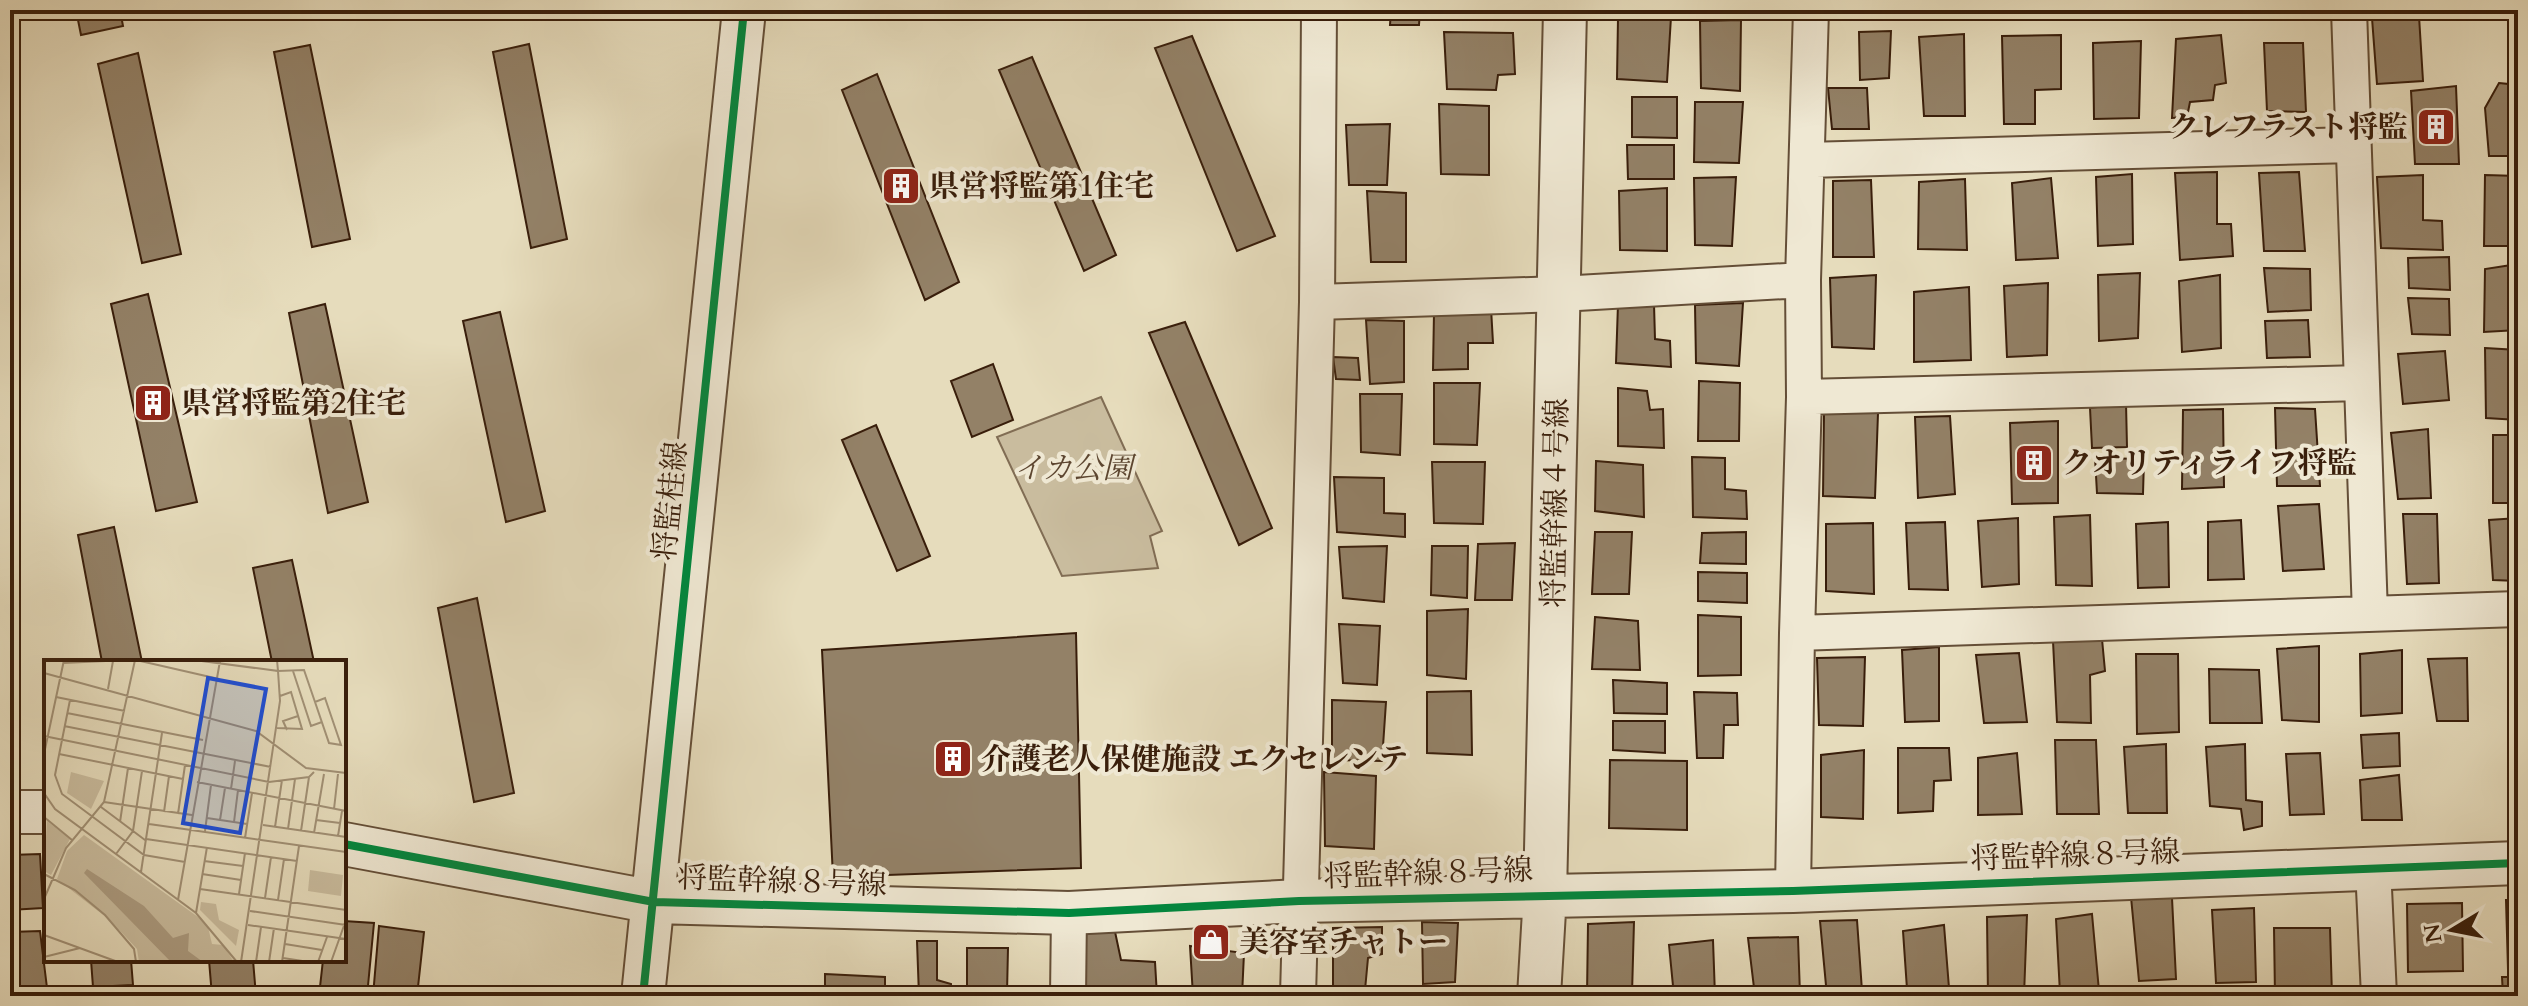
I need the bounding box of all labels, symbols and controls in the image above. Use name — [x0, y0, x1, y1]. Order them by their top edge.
building icon: クレフラスト将監 — [2415, 106, 2457, 148]
place label: クレフラスト将監 — [2169, 107, 2408, 148]
building icon: 県営将監第1住宅 — [880, 165, 922, 207]
place label: 県営将監第1住宅 — [929, 166, 1154, 207]
building icon: 県営将監第2住宅 — [132, 382, 174, 424]
place label: 県営将監第2住宅 — [181, 383, 406, 424]
street label: 将監幹線４号線 — [1533, 398, 1578, 608]
street label: 将監桂線 — [644, 439, 697, 563]
building icon: クオリティライフ将監 — [2013, 442, 2055, 484]
place label: クオリティライフ将監 — [2062, 443, 2357, 484]
park label: イカ公園 — [1013, 448, 1138, 489]
inset map — [44, 660, 346, 962]
building icon: 介護老人保健施設 エクセレンテ — [932, 738, 974, 780]
place label: 介護老人保健施設 エクセレンテ — [981, 739, 1408, 780]
street label: 将監幹線８号線 — [1969, 831, 2181, 880]
street label: 将監幹線８号線 — [1322, 849, 1534, 898]
street label: 将監幹線８号線 — [676, 857, 888, 906]
north arrow — [2412, 890, 2492, 970]
shop icon: 美容室チャトー — [1190, 921, 1232, 963]
text: N — [2417, 921, 2450, 945]
place label: 美容室チャトー — [1239, 922, 1448, 963]

